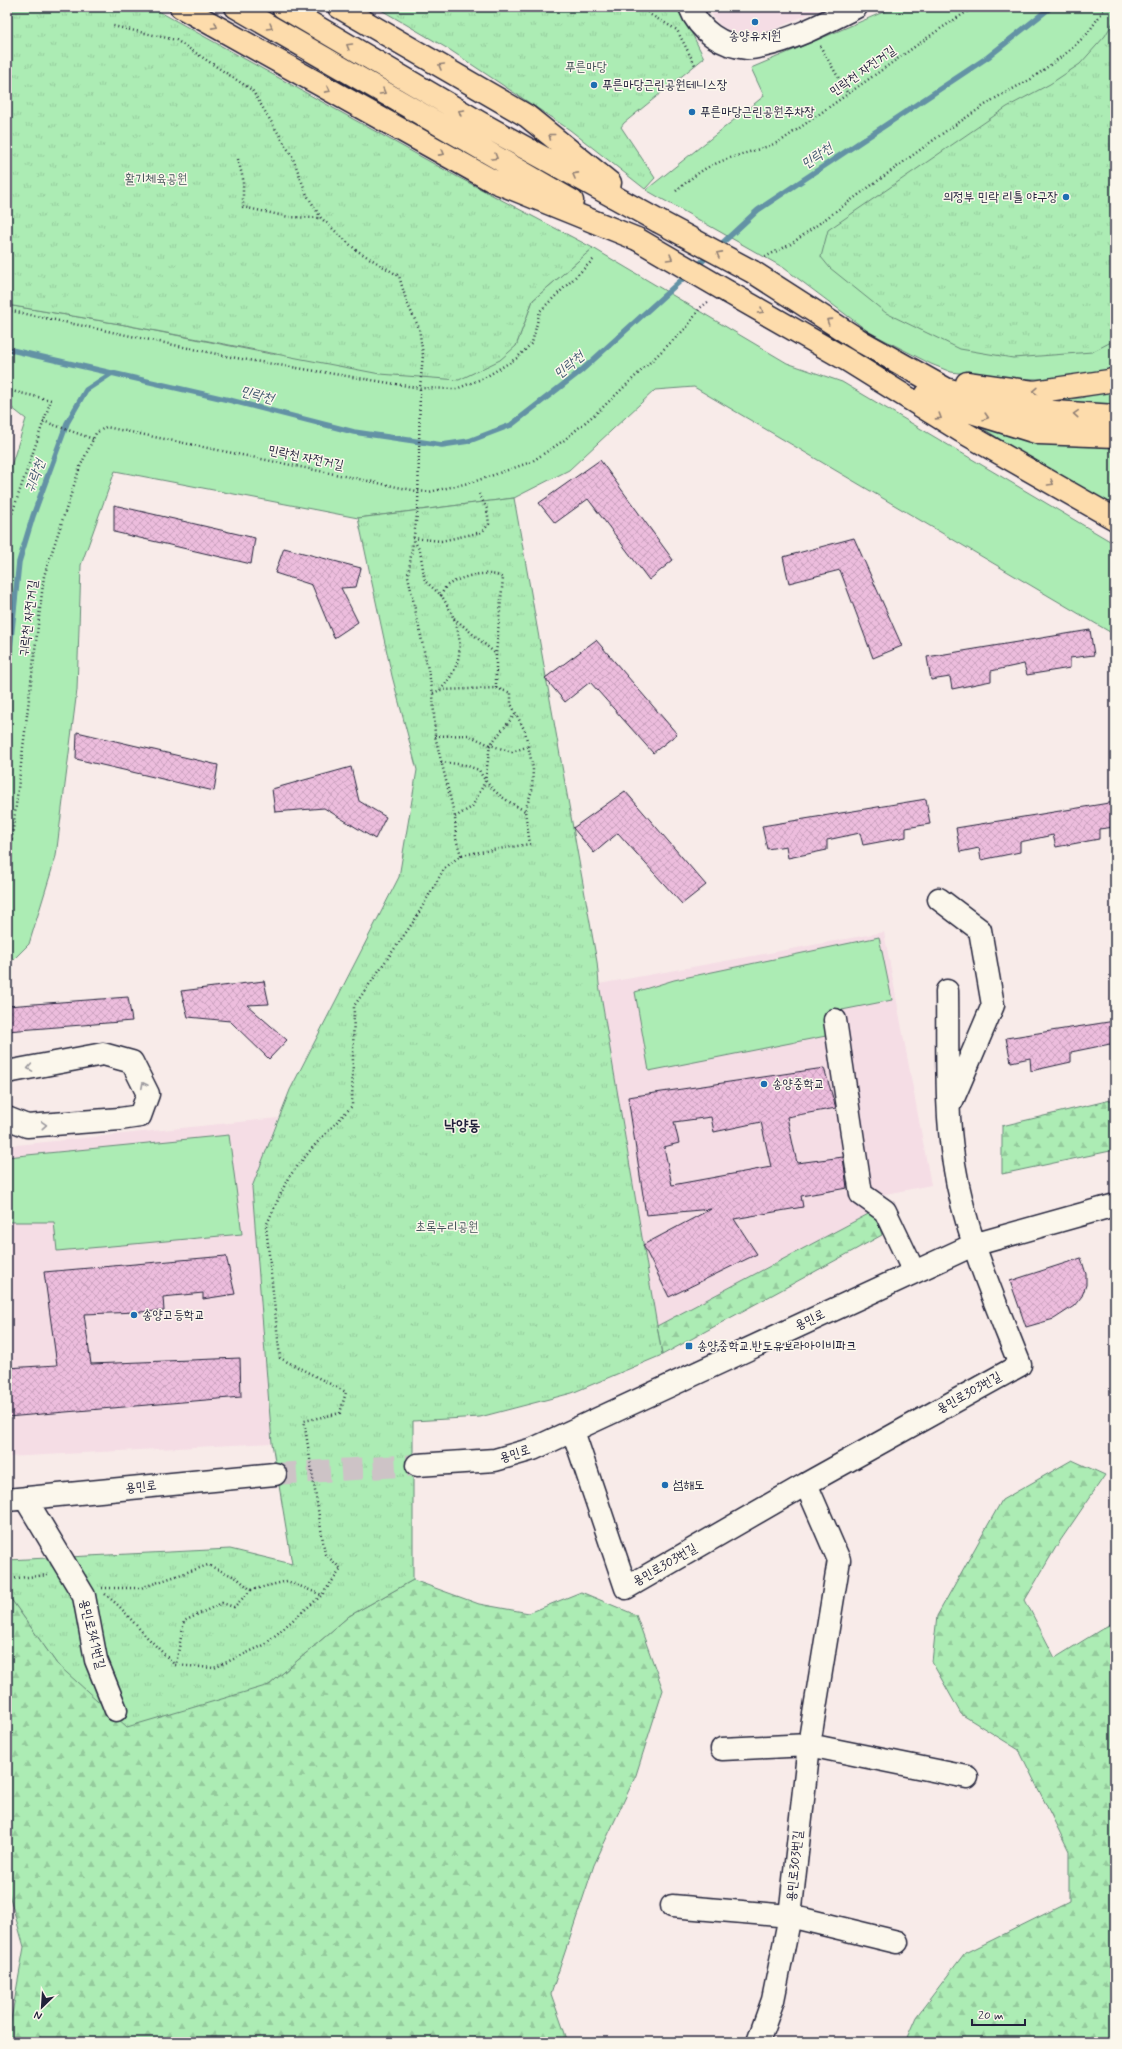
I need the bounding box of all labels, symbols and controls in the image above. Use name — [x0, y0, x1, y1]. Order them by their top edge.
marker: 송양유치원 — [750, 17, 760, 27]
one-way arrow — [211, 21, 218, 29]
one-way arrow — [266, 22, 273, 29]
place label: 송양유치원 — [729, 28, 781, 45]
street label: 민락천 자전거길 — [827, 42, 899, 100]
one-way arrow — [346, 43, 353, 51]
park label: 푸른마당 — [565, 59, 607, 76]
one-way arrow — [438, 64, 445, 71]
place label: 푸른마당근린공원테니스장 — [602, 77, 728, 94]
marker: 푸른마당근린공원테니스장 — [589, 80, 599, 90]
one-way arrow — [324, 85, 331, 92]
one-way arrow — [378, 87, 386, 94]
place label: 푸른마당근린공원주차장 — [700, 104, 815, 121]
marker: 푸른마당근린공원주차장 — [687, 107, 697, 117]
one-way arrow — [458, 110, 465, 117]
one-way arrow — [548, 133, 555, 140]
water label: 민락천 — [798, 138, 837, 173]
one-way arrow — [437, 148, 445, 156]
one-way arrow — [491, 152, 498, 159]
park label: 활기체육공원 — [125, 171, 187, 188]
one-way arrow — [572, 172, 579, 180]
place label: 의정부 민락 리틀 야구장 — [943, 189, 1058, 206]
marker: 의정부 민락 리틀 야구장 — [1061, 192, 1071, 202]
one-way arrow — [715, 251, 723, 258]
one-way arrow — [666, 254, 673, 261]
one-way arrow — [757, 307, 765, 314]
one-way arrow — [826, 318, 833, 326]
water label: 민락천 — [550, 346, 589, 383]
water label: 민락천 — [238, 382, 277, 409]
one-way arrow — [1032, 387, 1038, 395]
one-way arrow — [1073, 409, 1079, 418]
one-way arrow — [982, 412, 989, 421]
one-way arrow — [935, 413, 942, 420]
street label: 민락천 자전거길 — [267, 442, 345, 474]
water label: 귀락천 — [21, 455, 50, 495]
one-way arrow — [1047, 478, 1055, 485]
street label: 귀락천 자전거길 — [16, 579, 42, 657]
one-way arrow — [27, 1063, 33, 1071]
place label: 송양중학교 — [772, 1076, 824, 1093]
marker: 송양중학교 — [759, 1079, 769, 1089]
one-way arrow — [141, 1081, 148, 1089]
district label: 낙양동 — [444, 1116, 480, 1136]
one-way arrow — [41, 1120, 47, 1129]
park label: 초록누리공원 — [416, 1219, 478, 1236]
street label: 용민로 — [792, 1306, 828, 1334]
place label: 송양고등학교 — [142, 1307, 205, 1324]
marker: 송양고등학교 — [129, 1310, 139, 1320]
place label: 송양중학교.반도유보라아이비파크 — [697, 1338, 857, 1355]
marker: 송양중학교.반도유보라아이비파크 — [684, 1341, 694, 1351]
street label: 용민로303번길 — [934, 1368, 1004, 1418]
street label: 용민로 — [498, 1441, 532, 1467]
street label: 용민로 — [125, 1477, 157, 1497]
place label: 섬해도 — [673, 1477, 704, 1494]
marker: 섬해도 — [660, 1480, 670, 1490]
street label: 용민로303번길 — [630, 1540, 700, 1590]
street label: 용민로341번길 — [75, 1597, 109, 1671]
street label: 용민로303번길 — [783, 1830, 807, 1902]
north arrow — [22, 1987, 62, 2027]
scale bar — [972, 2001, 1025, 2027]
text: N — [32, 2007, 44, 2023]
text: 20 m — [978, 2008, 1004, 2024]

